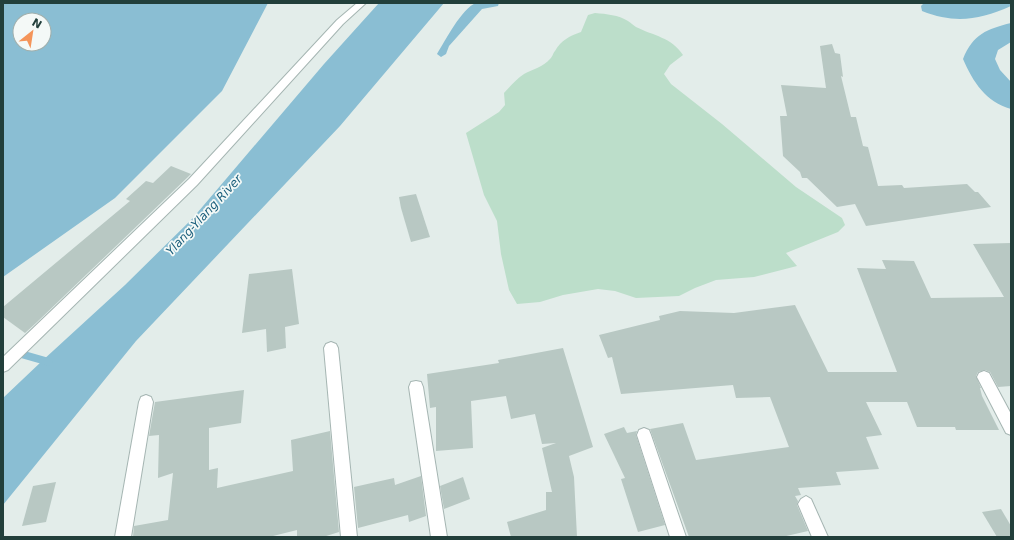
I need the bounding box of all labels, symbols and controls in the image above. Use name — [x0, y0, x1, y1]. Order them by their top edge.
north arrow — [12, 12, 52, 52]
text: N — [30, 16, 44, 32]
water label: Ylang-Ylang River — [163, 171, 246, 258]

